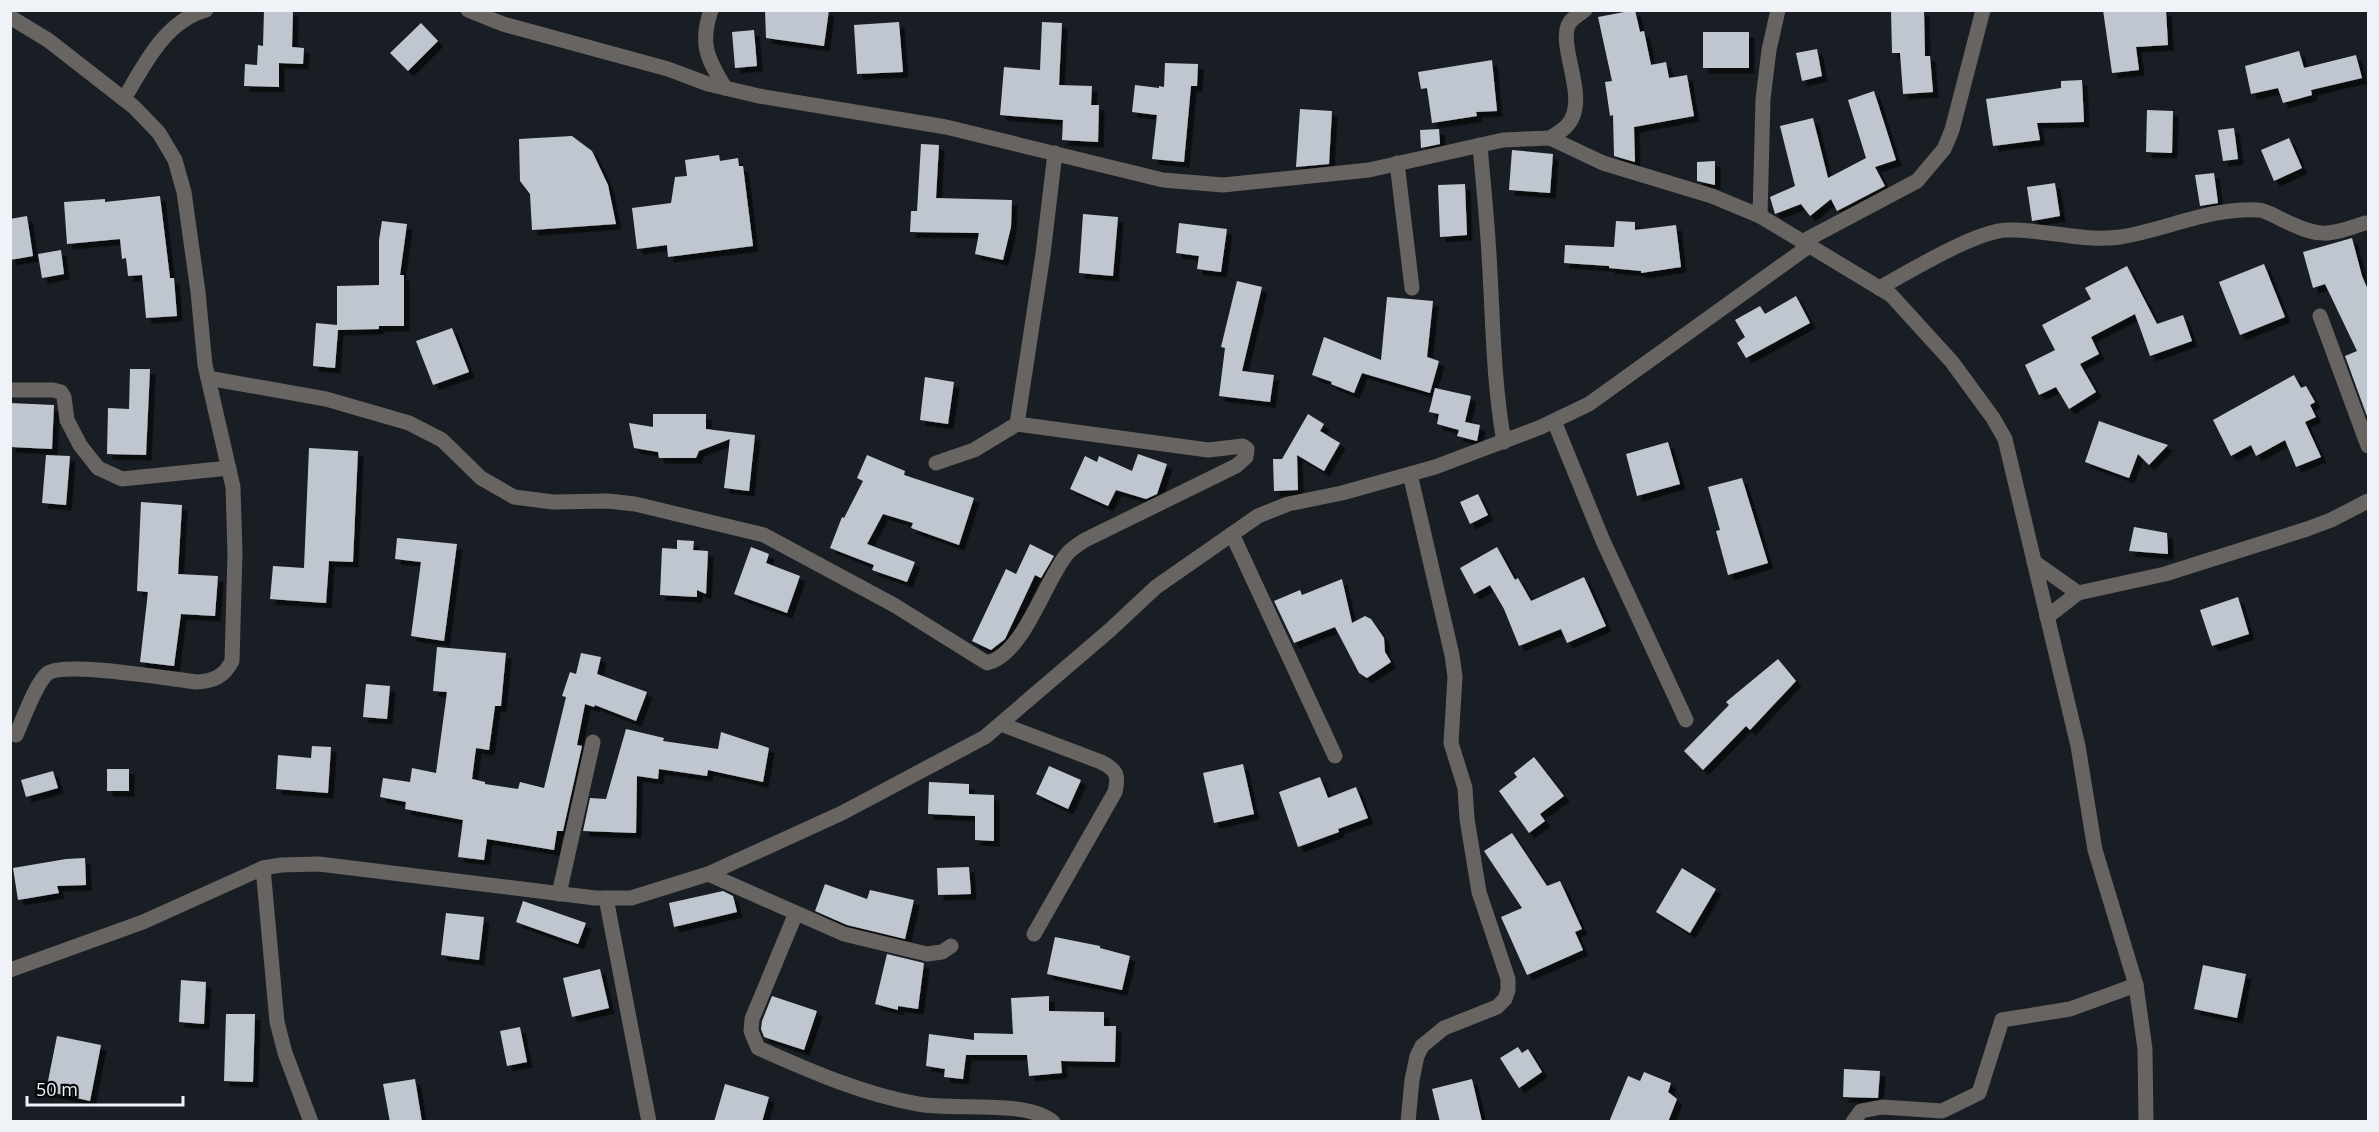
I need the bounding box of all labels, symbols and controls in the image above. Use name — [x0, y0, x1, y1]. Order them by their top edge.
scale bar — [27, 1069, 183, 1107]
text: 50 m — [36, 1077, 78, 1101]

